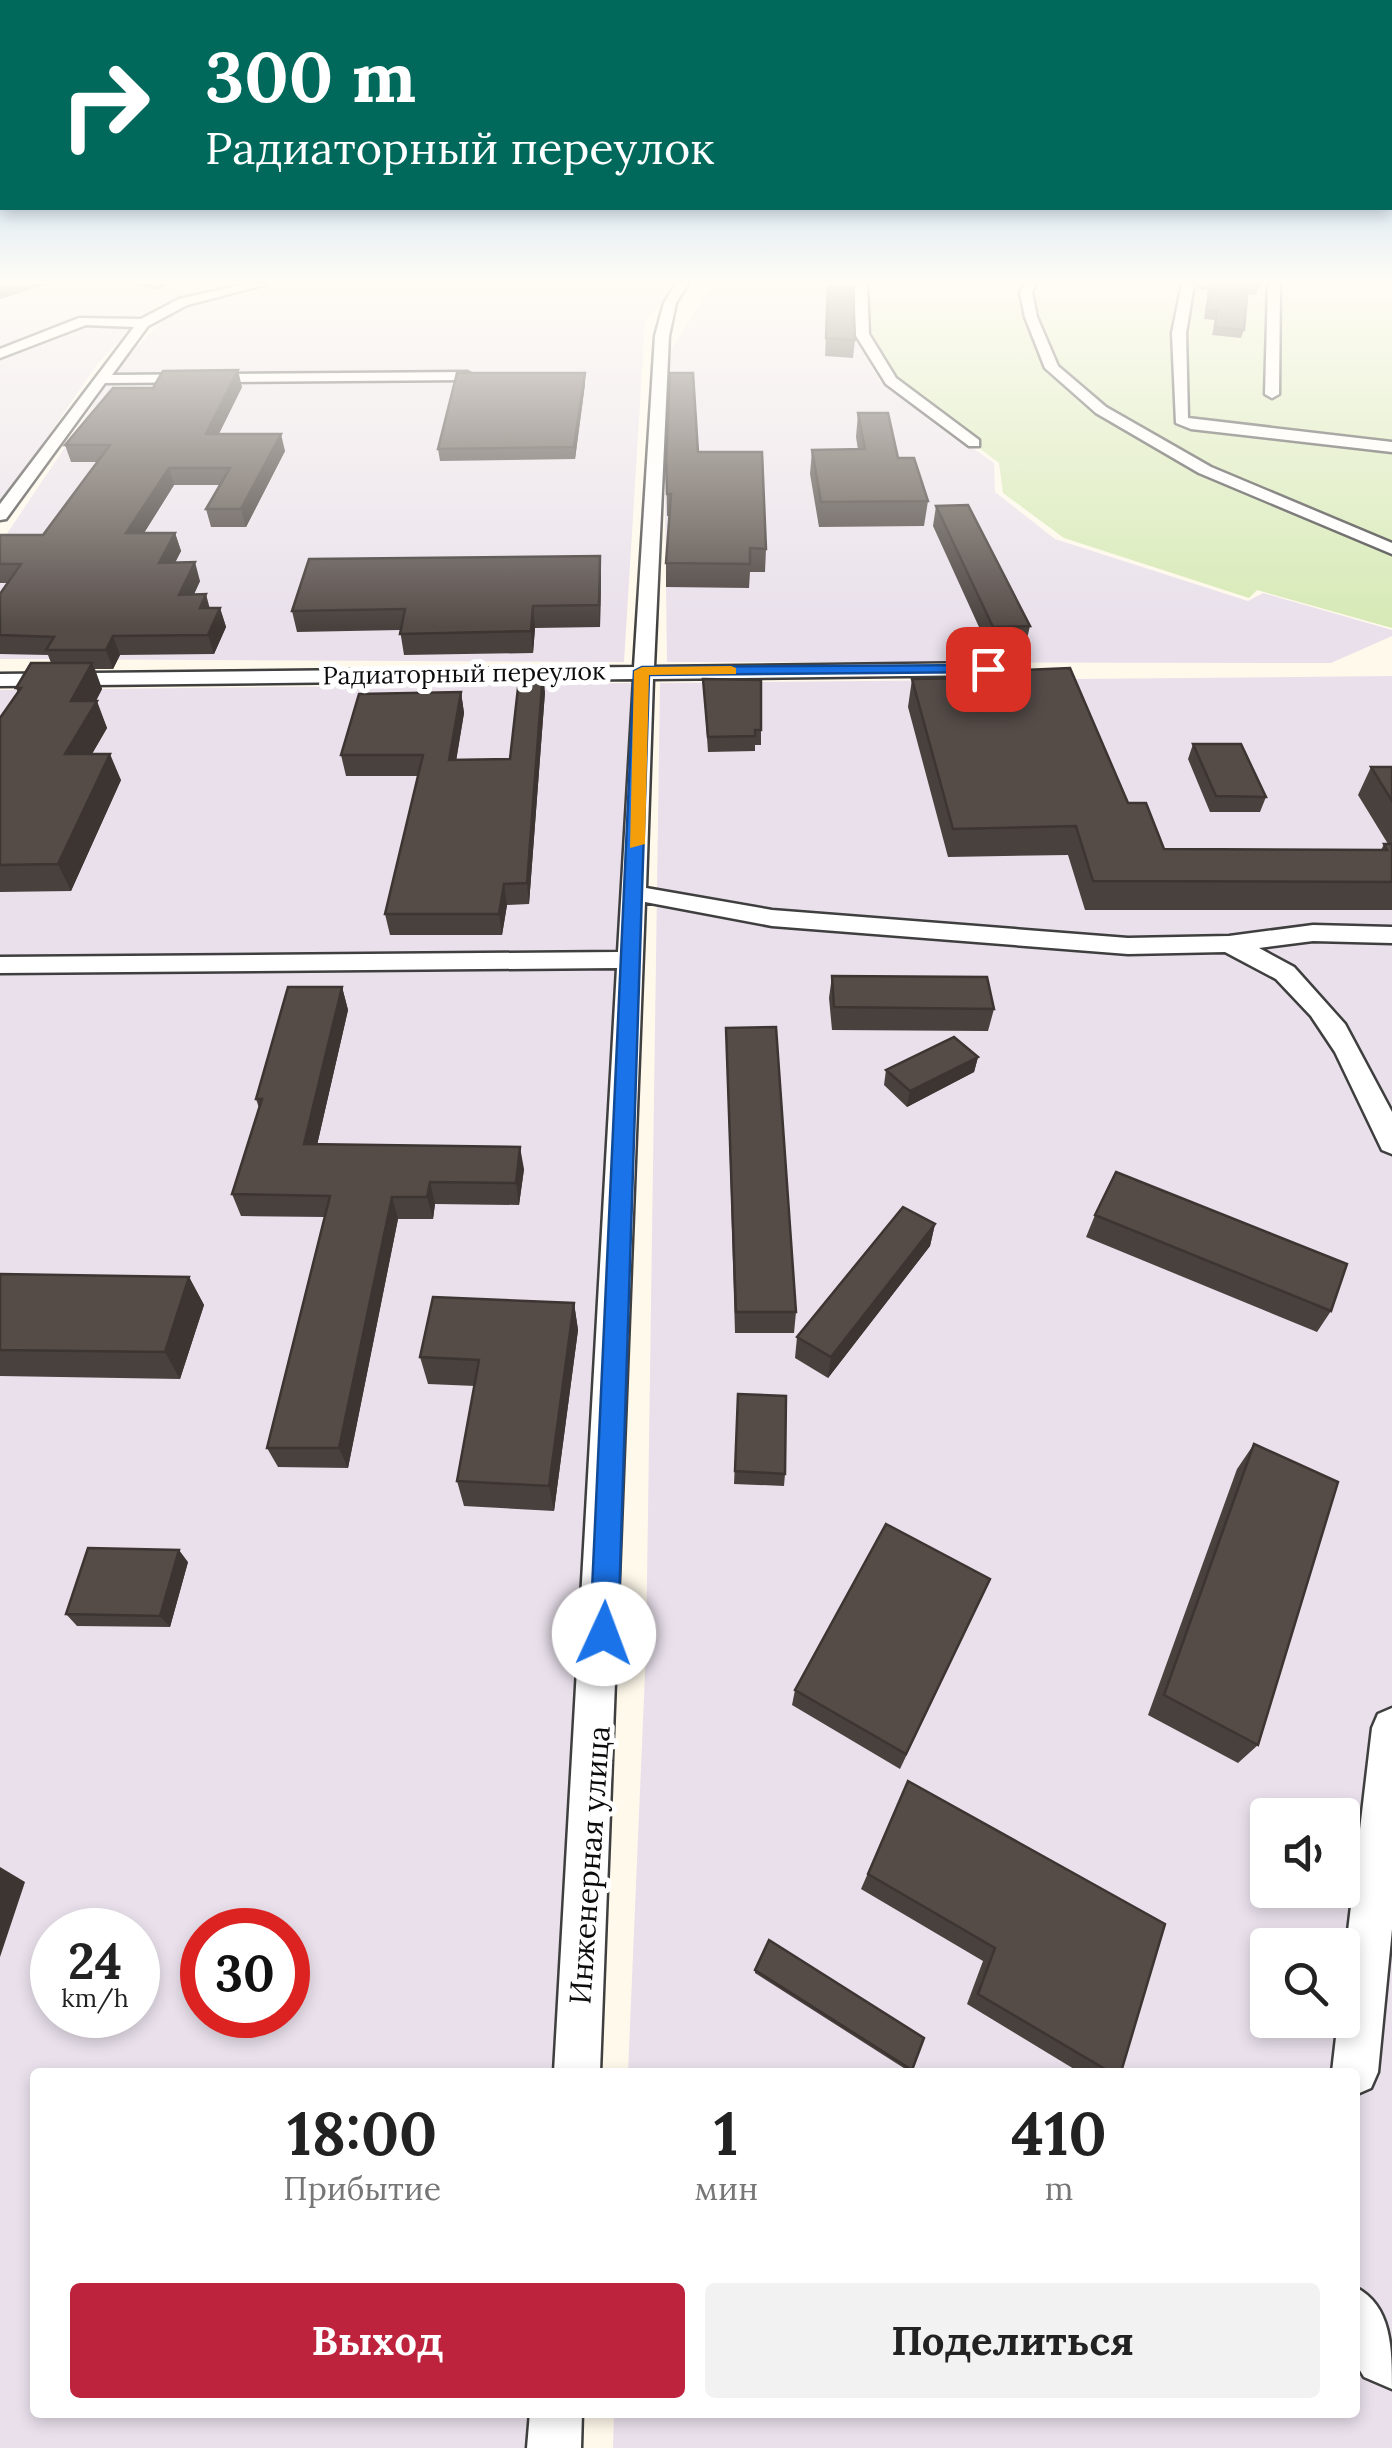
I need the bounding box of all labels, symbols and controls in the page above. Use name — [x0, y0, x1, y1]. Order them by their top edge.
text: 300 m — [205, 32, 416, 121]
icon: right — [40, 40, 170, 170]
text: Радиаторный переулок — [205, 119, 714, 176]
pin — [946, 627, 1031, 712]
icon: arrive — [961, 642, 1016, 697]
street label: Радиаторный переулок — [322, 655, 606, 691]
position arrow — [552, 1582, 656, 1686]
street label: Инженерная улица — [560, 1724, 619, 2006]
map controls — [1250, 1798, 1360, 2038]
button: sound — [1250, 1798, 1360, 1908]
speed limit sign: 30 — [180, 1908, 310, 2038]
button: search — [1250, 1928, 1360, 2038]
text: 24 — [68, 1929, 122, 1993]
text: km/h — [61, 1982, 129, 2014]
text: 18:00 — [287, 2095, 437, 2171]
text: 1 — [714, 2095, 738, 2171]
text: 410 — [1011, 2095, 1107, 2171]
text: Прибытие — [283, 2168, 441, 2209]
text: мин — [694, 2168, 758, 2209]
text: m — [1045, 2168, 1073, 2209]
button: Выход — [70, 2283, 685, 2398]
button: Поделиться — [705, 2283, 1320, 2398]

